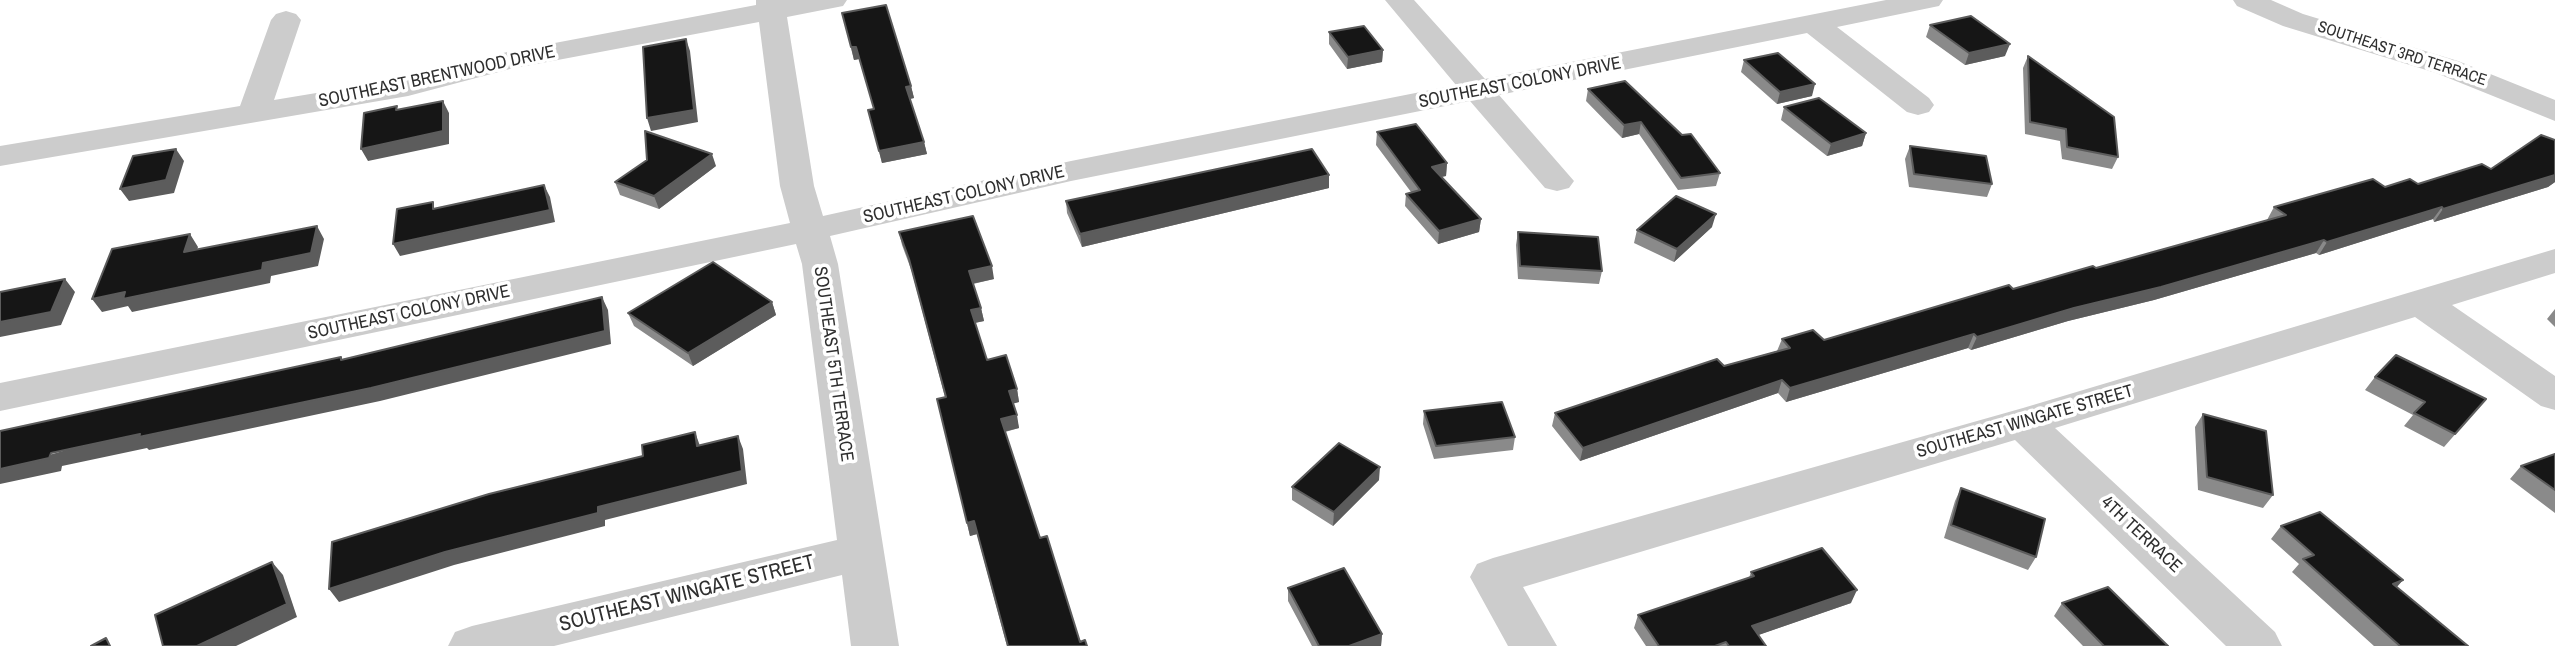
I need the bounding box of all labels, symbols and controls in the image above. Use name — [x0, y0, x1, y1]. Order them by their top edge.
street label: SOUTHEAST 3RD TERRACE — [2315, 18, 2489, 90]
street label: SOUTHEAST BRENTWOOD DRIVE — [317, 41, 557, 113]
street label: SOUTHEAST COLONY DRIVE — [1417, 53, 1623, 113]
street label: SOUTHEAST COLONY DRIVE — [861, 161, 1067, 229]
street label: SOUTHEAST 5TH TERRACE — [809, 265, 857, 463]
street label: SOUTHEAST COLONY DRIVE — [306, 281, 512, 345]
street label: SOUTHEAST WINGATE STREET — [1914, 381, 2136, 463]
street label: 4TH TERRACE — [2096, 492, 2186, 578]
street label: SOUTHEAST WINGATE STREET — [557, 550, 817, 638]

